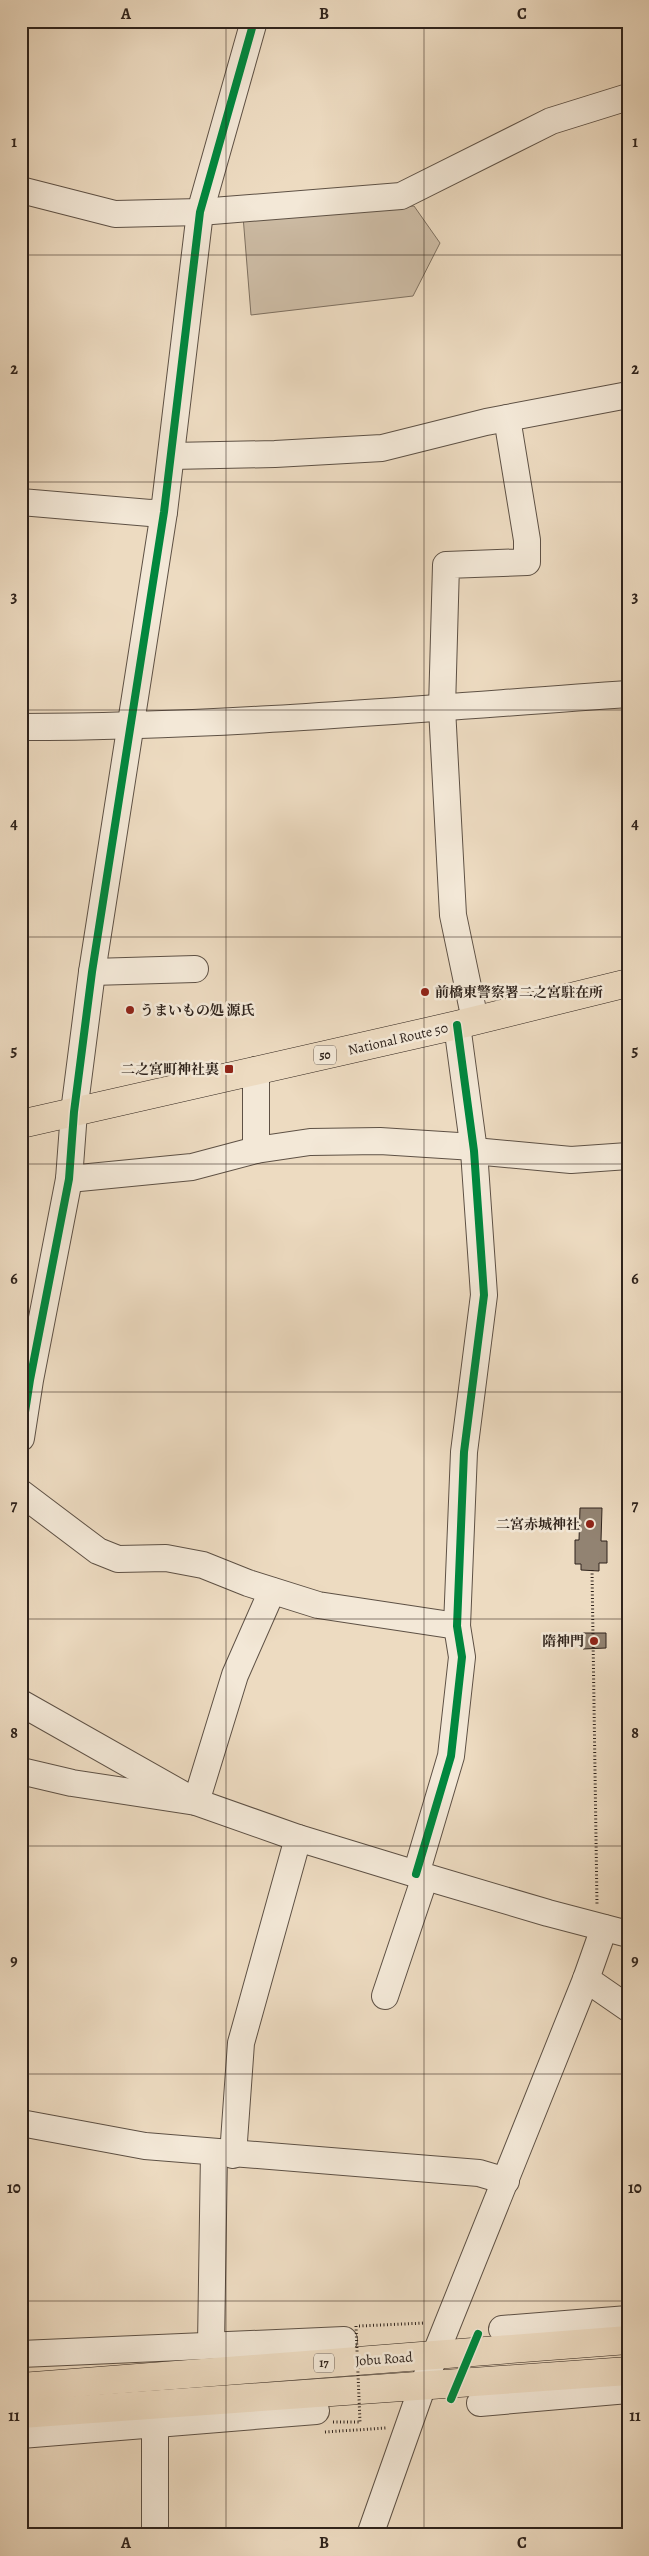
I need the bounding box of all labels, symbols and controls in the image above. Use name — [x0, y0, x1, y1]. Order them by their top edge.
text: A — [120, 3, 132, 25]
text: B — [319, 3, 329, 25]
text: C — [517, 3, 527, 25]
text: 1 — [11, 131, 17, 153]
text: 1 — [632, 131, 638, 153]
text: 2 — [10, 358, 18, 380]
text: 2 — [631, 358, 639, 380]
text: 3 — [11, 586, 18, 608]
text: 3 — [632, 586, 639, 608]
text: 4 — [10, 813, 18, 835]
text: 4 — [631, 813, 639, 835]
place label: 前橋東警察署二之宮駐在所 — [435, 983, 603, 1002]
marker: 前橋東警察署二之宮駐在所 — [419, 986, 431, 998]
place label: うまいもの処 源氏 — [140, 1001, 254, 1020]
marker: うまいもの処 源氏 — [124, 1004, 136, 1016]
street label: National Route 50 — [346, 1018, 450, 1060]
text: 5 — [11, 1040, 18, 1062]
text: 5 — [632, 1040, 639, 1062]
road number: 50 — [314, 1046, 336, 1064]
place label: 二之宮町神社裏 — [121, 1060, 219, 1079]
marker: 二之宮町神社裏 — [223, 1063, 235, 1075]
text: 6 — [10, 1268, 18, 1290]
text: 6 — [631, 1268, 639, 1290]
text: 7 — [11, 1495, 18, 1517]
text: 7 — [632, 1495, 639, 1517]
place label: 二宮赤城神社 — [496, 1515, 580, 1534]
marker: 二宮赤城神社 — [584, 1518, 596, 1530]
place label: 隋神門 — [542, 1632, 584, 1651]
marker: 隋神門 — [588, 1635, 600, 1647]
text: 8 — [10, 1722, 18, 1744]
text: 8 — [631, 1722, 639, 1744]
text: 9 — [10, 1950, 18, 1972]
text: 9 — [631, 1950, 639, 1972]
text: 10 — [7, 2177, 21, 2199]
text: 10 — [628, 2177, 642, 2199]
street label: Jobu Road — [355, 2347, 414, 2370]
road number: 17 — [314, 2354, 334, 2372]
text: 11 — [8, 2405, 20, 2427]
text: 11 — [629, 2405, 641, 2427]
text: A — [120, 2532, 132, 2554]
text: B — [319, 2532, 329, 2554]
text: C — [517, 2532, 527, 2554]

